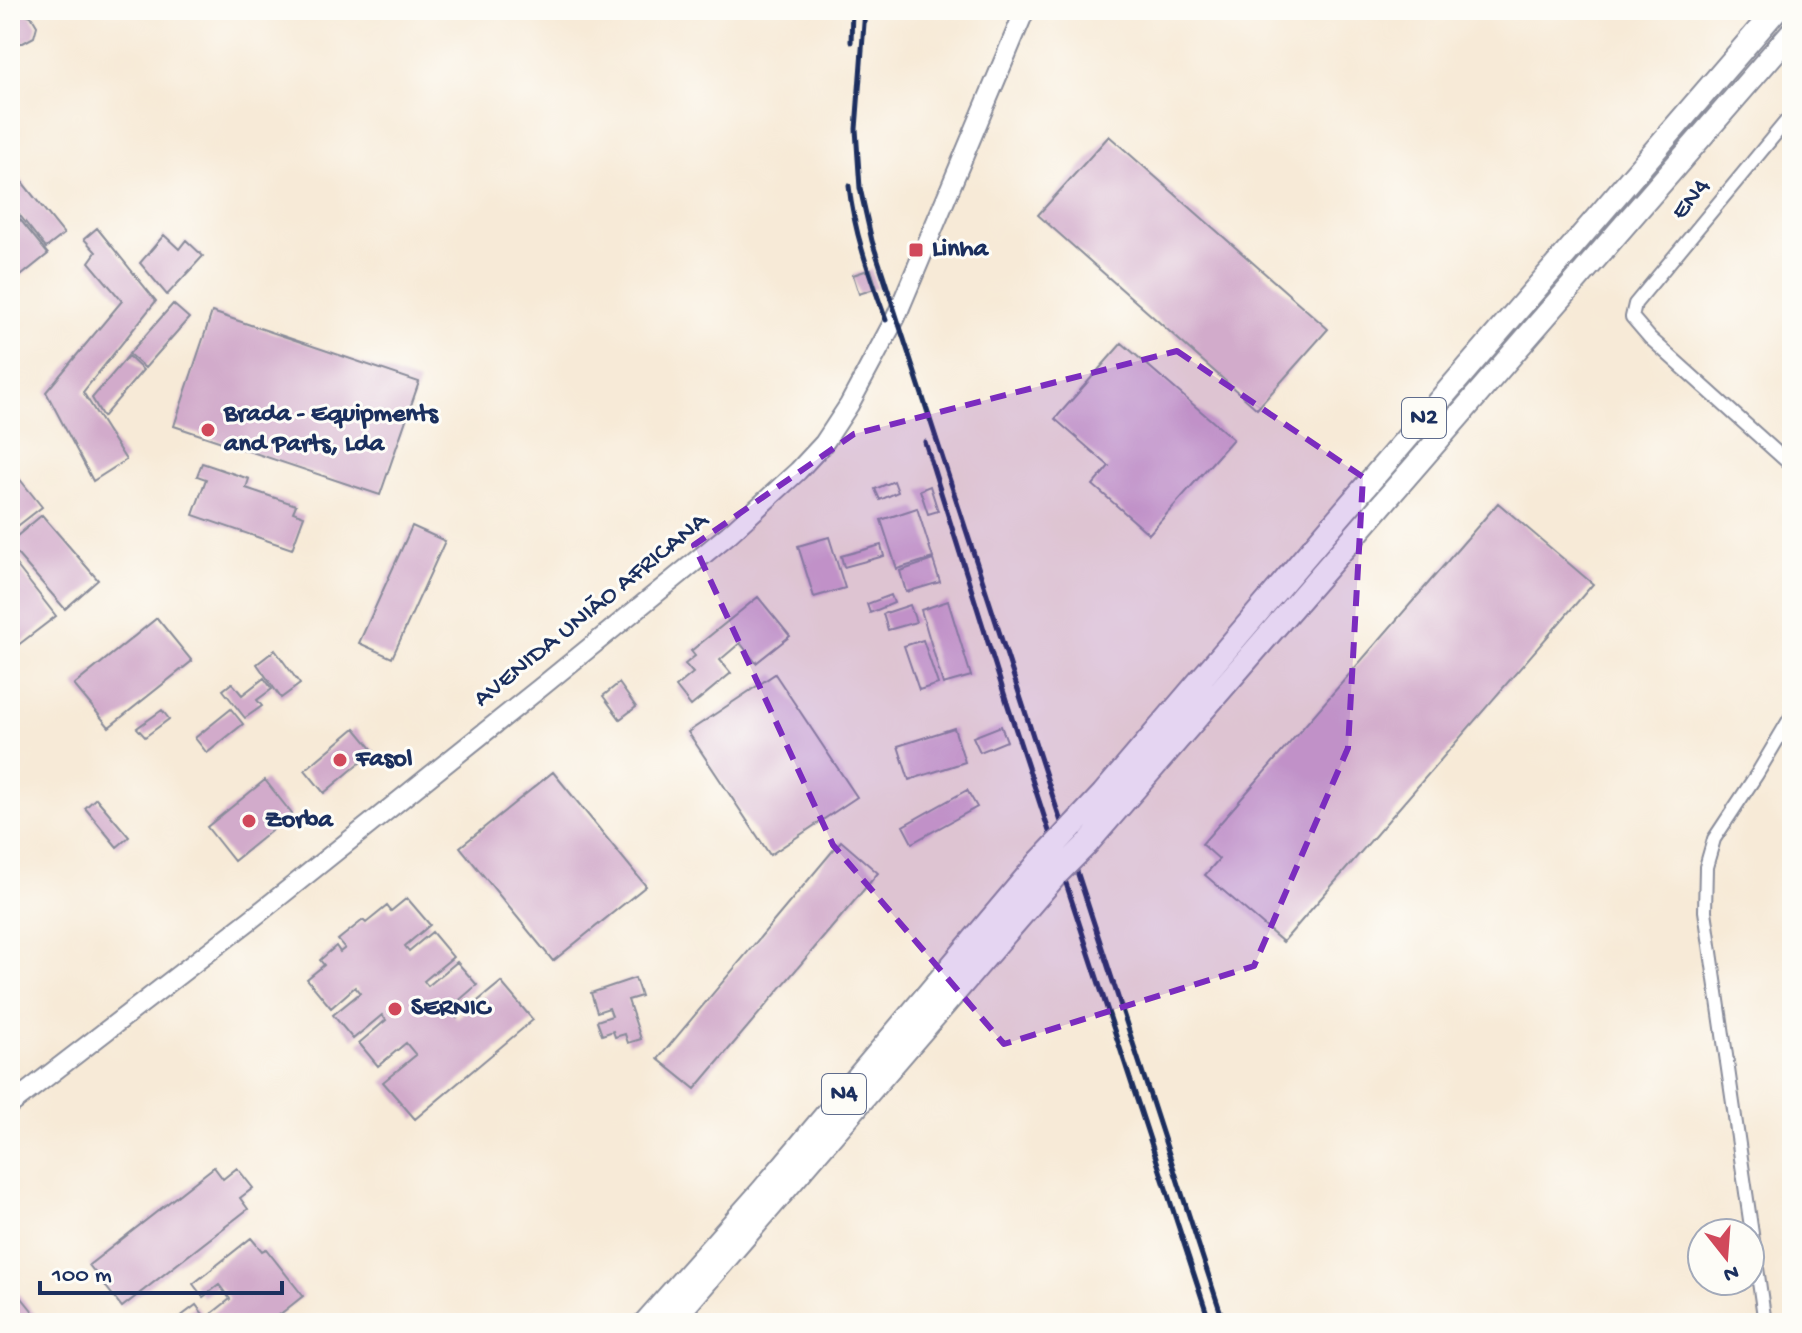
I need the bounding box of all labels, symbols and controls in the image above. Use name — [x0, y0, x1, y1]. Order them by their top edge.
street label: EN4 — [1666, 173, 1718, 227]
place label: Linha — [932, 235, 989, 266]
marker: Linha — [907, 241, 925, 259]
road number: N2 — [1402, 398, 1446, 438]
place label: Brada - Equipments and Parts, Lda — [223, 400, 439, 461]
marker: Brada - Equipments and Parts, Lda — [199, 421, 217, 439]
street label: AVENIDA UNIÃO AFRICANA — [468, 506, 717, 715]
place label: Fasol — [355, 745, 413, 776]
marker: Fasol — [331, 751, 349, 769]
place label: Zorba — [265, 806, 334, 837]
marker: Zorba — [240, 812, 258, 830]
place label: SERNIC — [411, 994, 493, 1025]
marker: SERNIC — [386, 1000, 404, 1018]
road number: N4 — [822, 1074, 866, 1114]
north arrow — [1686, 1217, 1766, 1297]
scale bar — [40, 1245, 282, 1295]
text: N — [1720, 1258, 1741, 1287]
text: 100 m — [51, 1262, 112, 1291]

